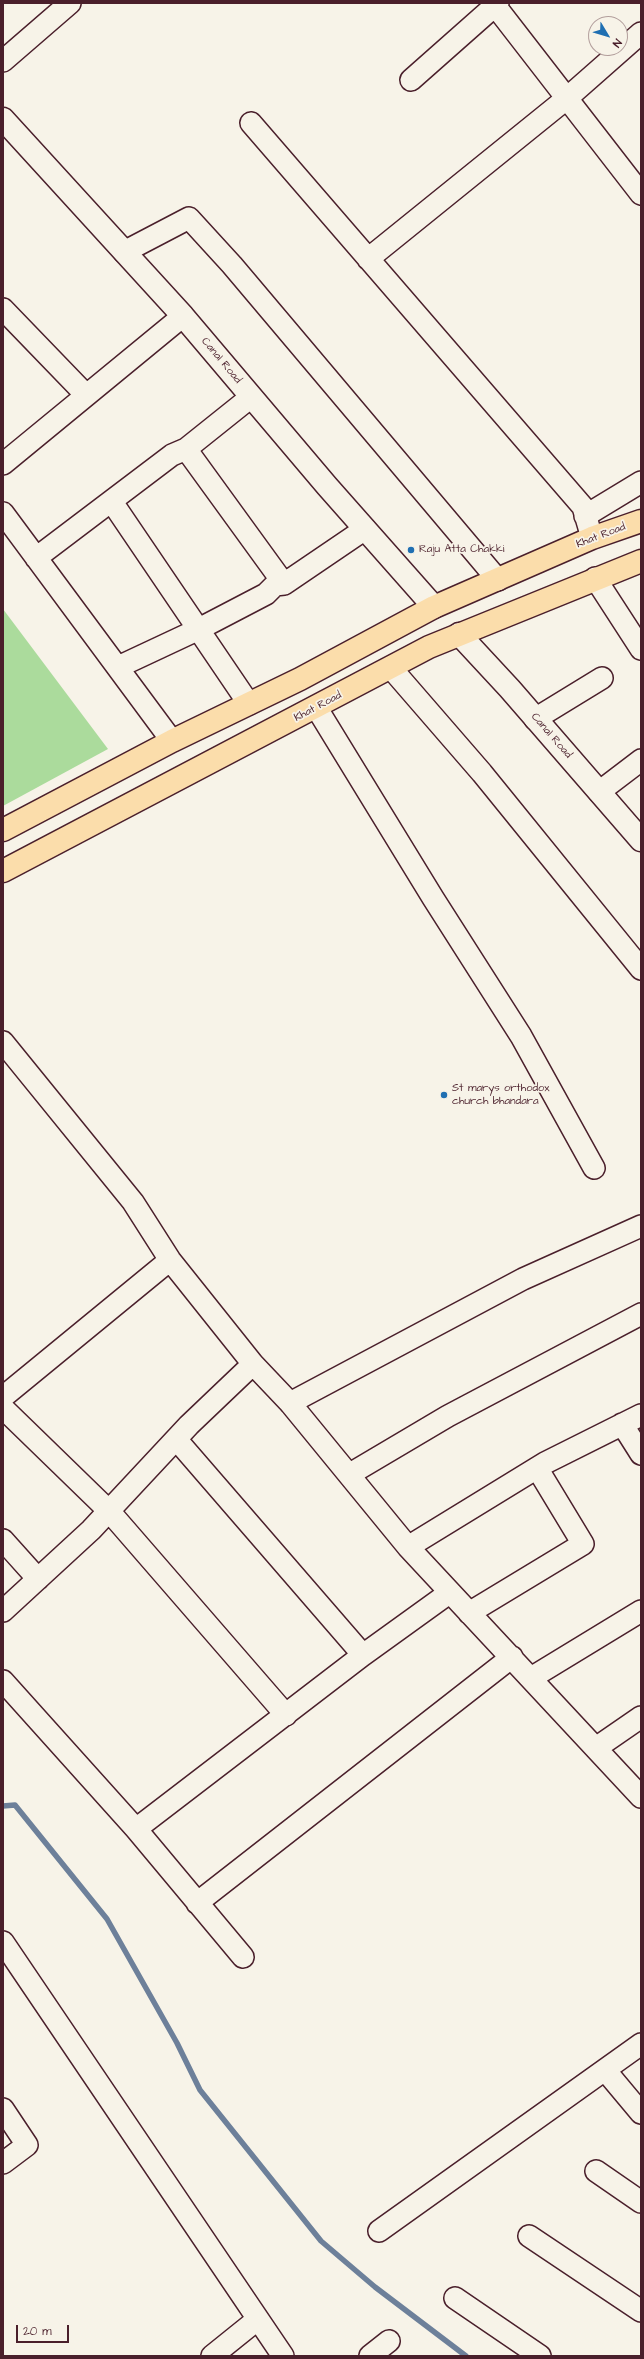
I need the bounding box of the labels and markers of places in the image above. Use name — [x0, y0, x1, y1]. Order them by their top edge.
place label: Raju Atta Chakki — [419, 543, 504, 557]
marker: Raju Atta Chakki — [406, 545, 416, 555]
place label: St marys orthodox church bhandara — [452, 1082, 549, 1108]
marker: St marys orthodox church bhandara — [439, 1090, 449, 1100]

